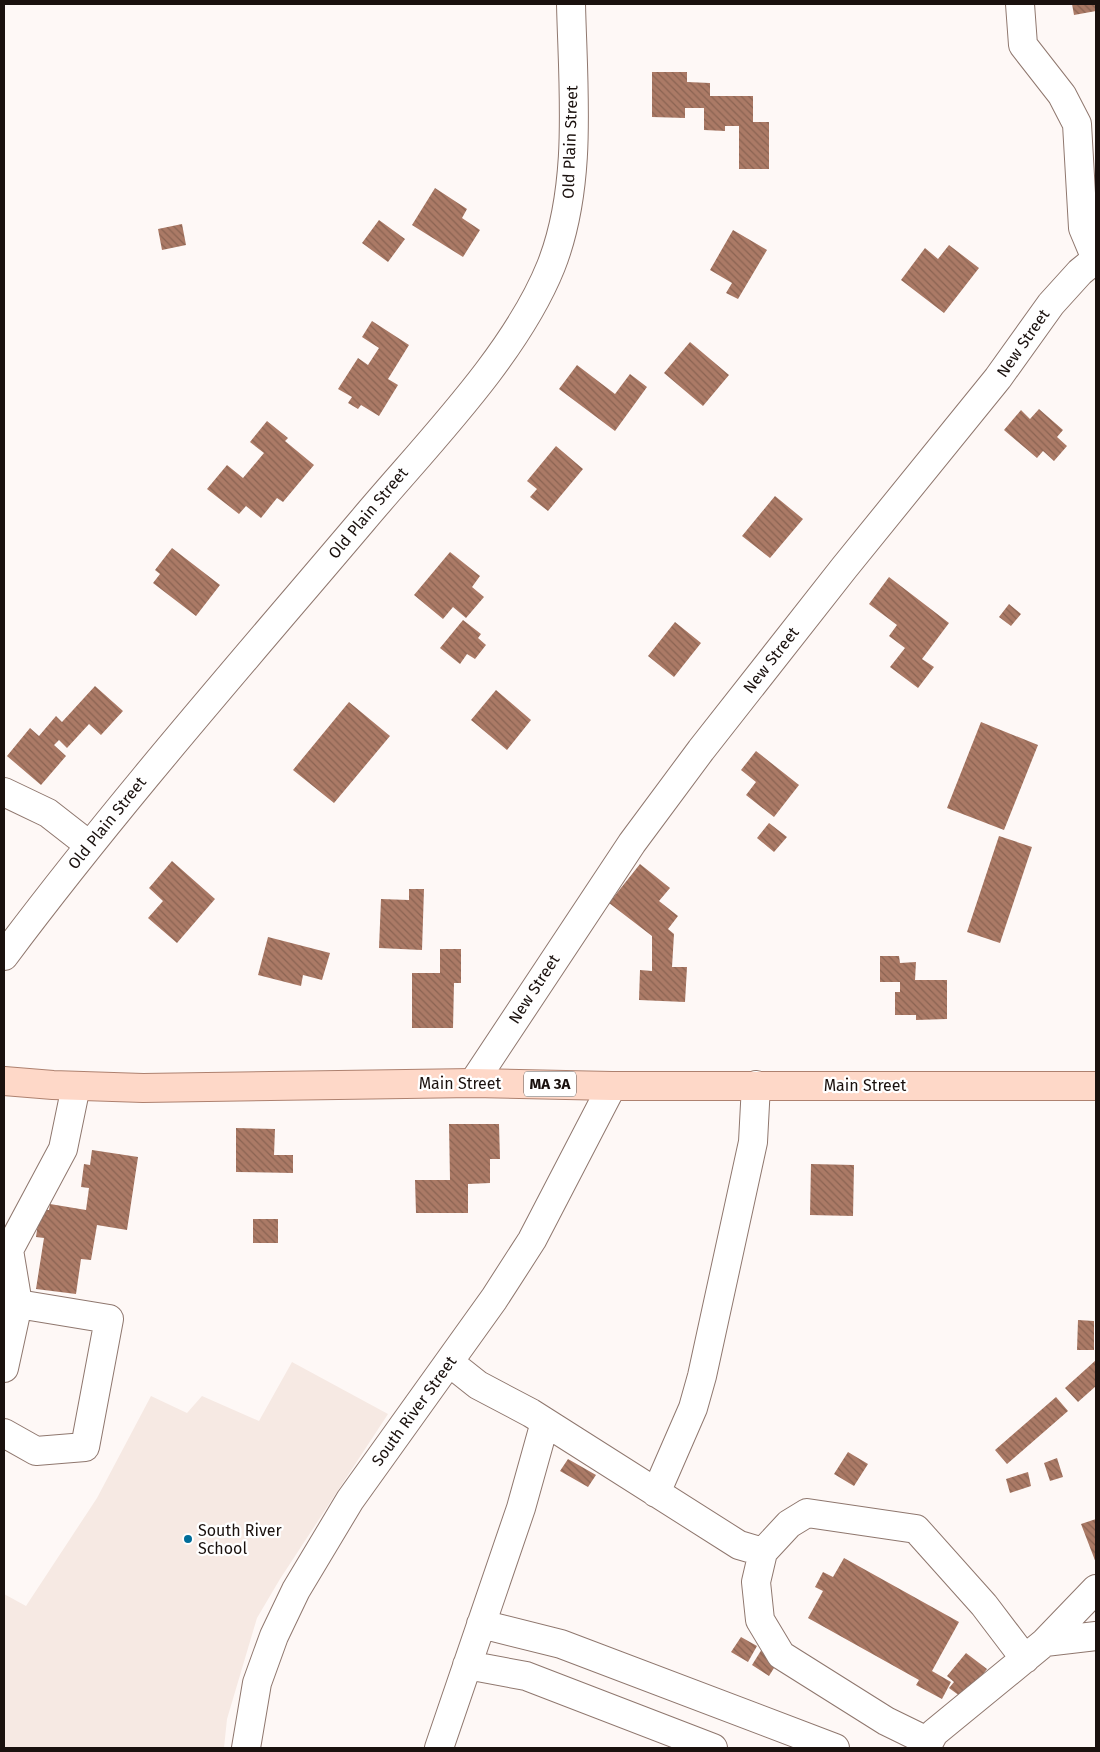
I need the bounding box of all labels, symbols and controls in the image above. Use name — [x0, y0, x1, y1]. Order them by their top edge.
street label: Old Plain Street — [559, 85, 581, 199]
street label: New Street — [993, 305, 1053, 381]
street label: Old Plain Street — [324, 463, 412, 563]
street label: New Street — [739, 623, 803, 697]
street label: Old Plain Street — [64, 773, 150, 873]
street label: New Street — [505, 951, 564, 1027]
road number: MA 3A — [524, 1072, 576, 1096]
street label: Main Street — [419, 1074, 502, 1093]
street label: Main Street — [824, 1076, 907, 1095]
street label: South River Street — [368, 1352, 460, 1470]
place label: South River School — [198, 1521, 282, 1558]
marker: South River School — [182, 1533, 194, 1545]

